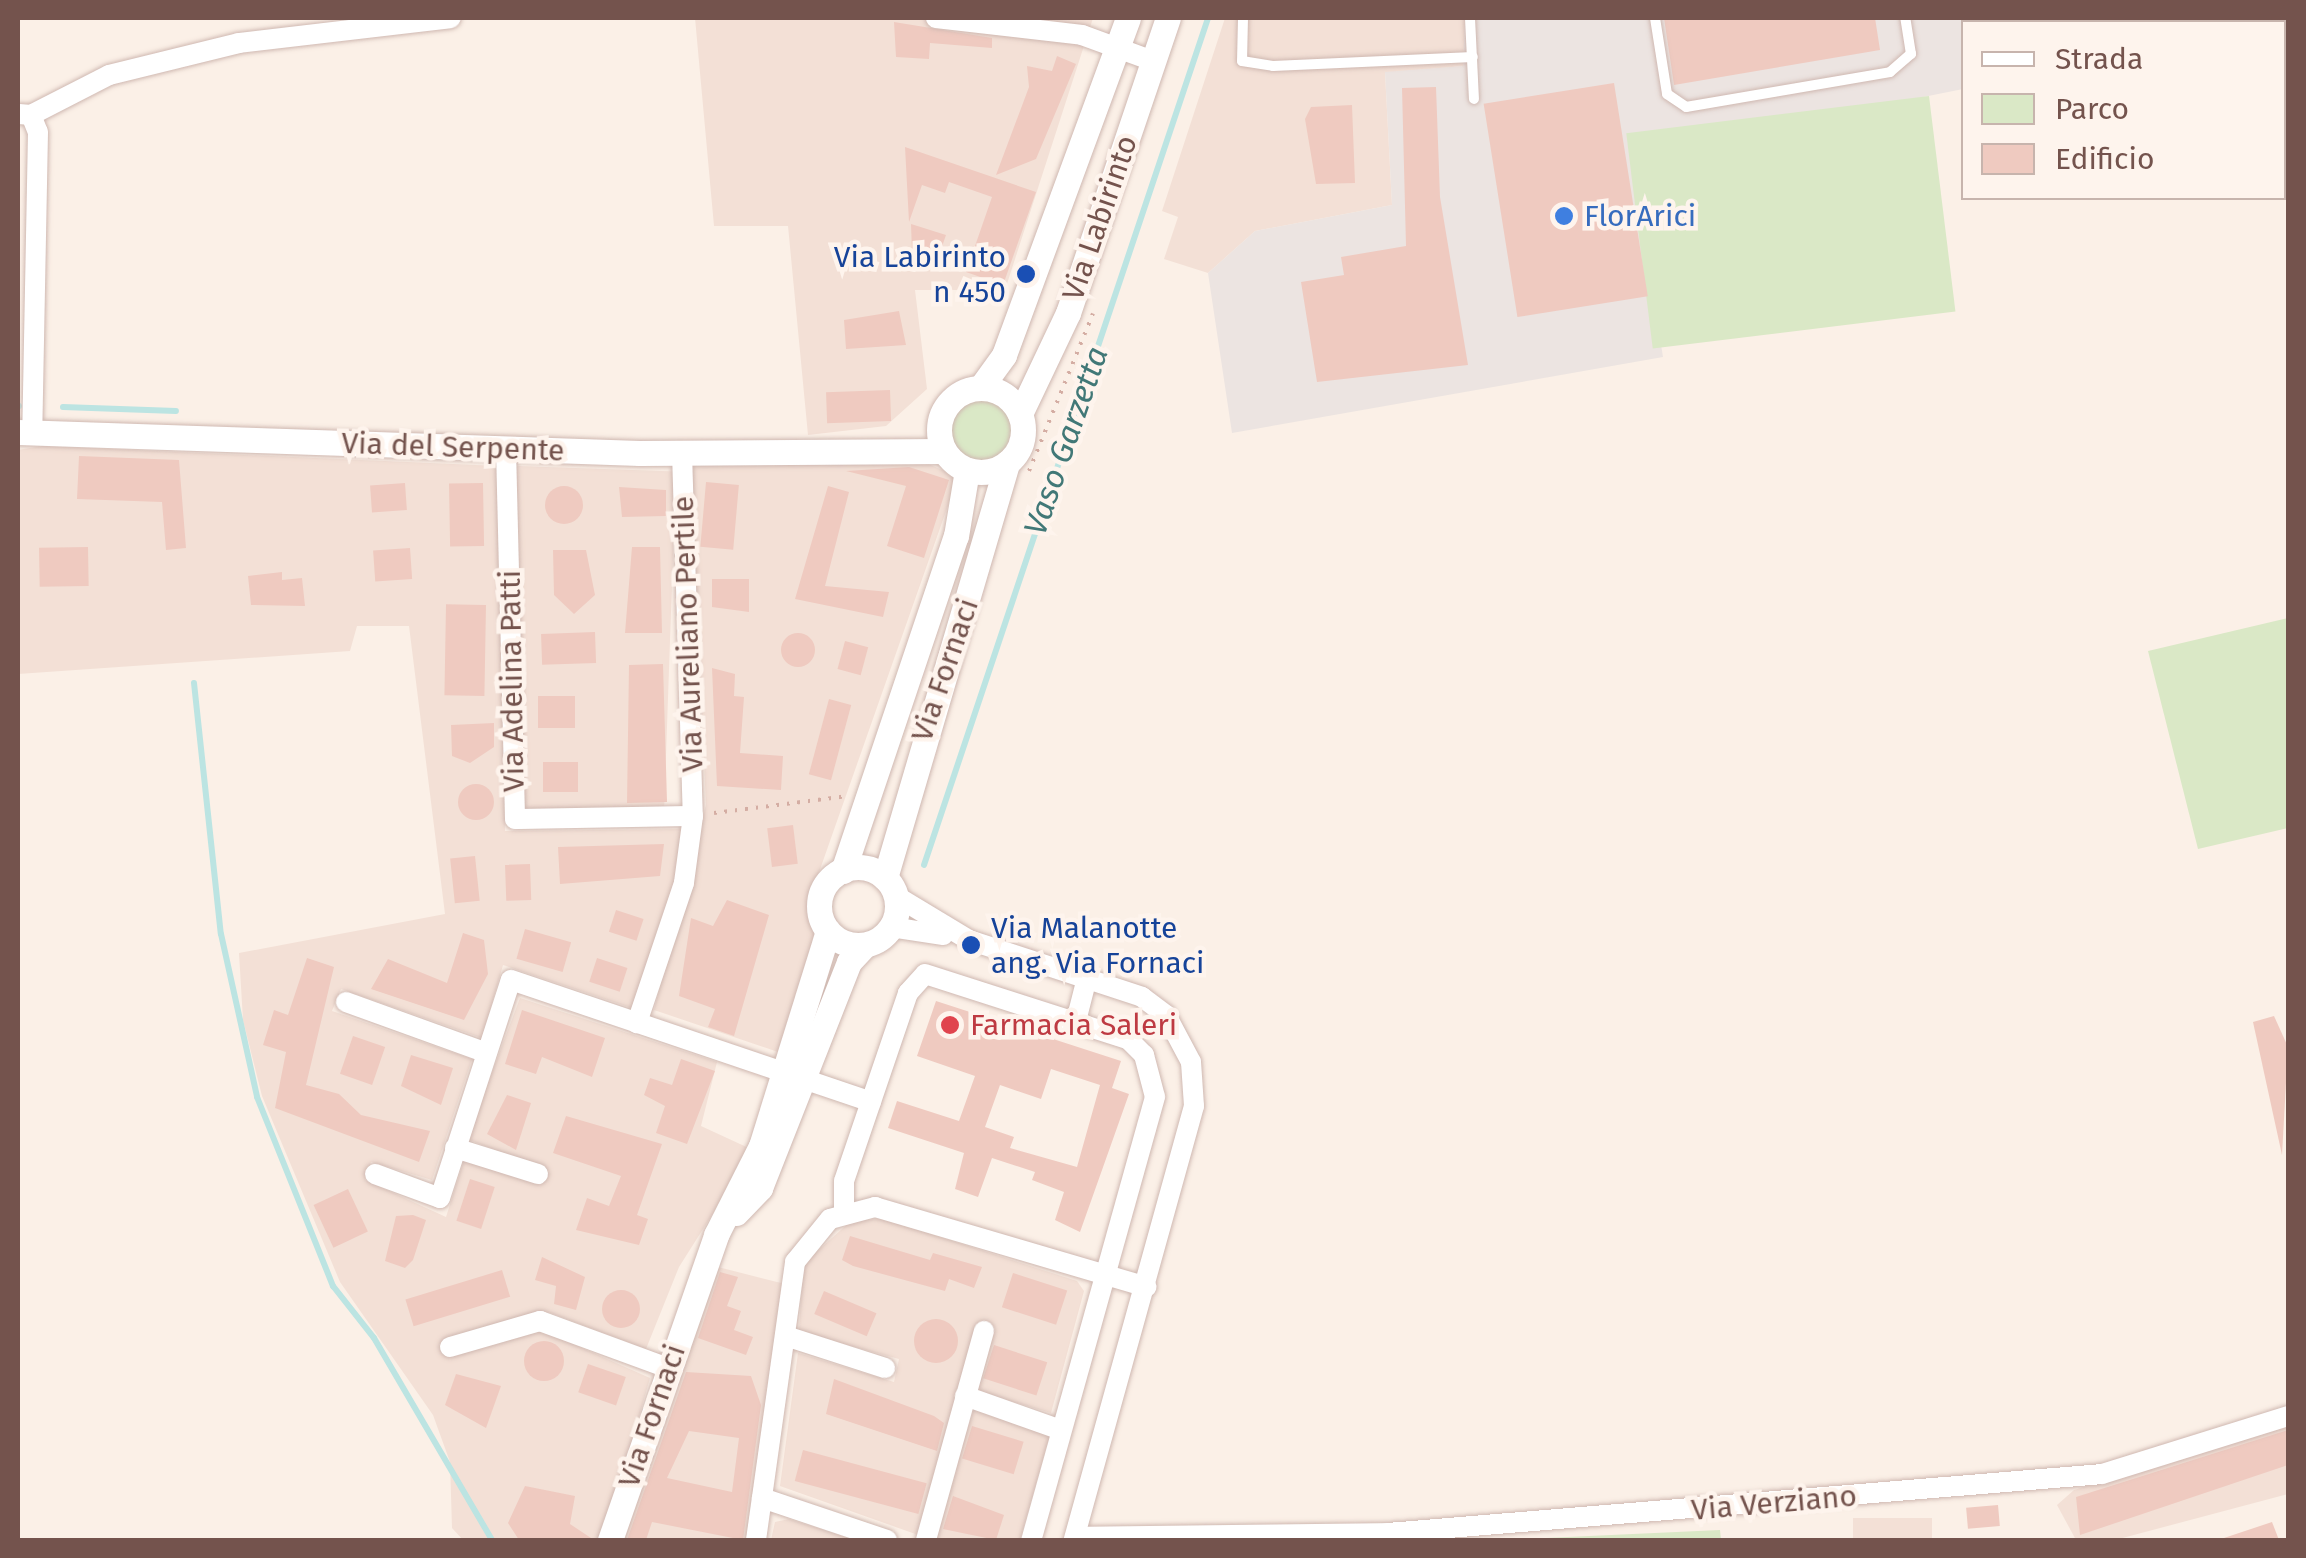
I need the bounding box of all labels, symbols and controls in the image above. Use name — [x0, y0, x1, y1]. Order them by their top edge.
legend — [1961, 20, 2286, 200]
text: Strada — [2055, 41, 2143, 77]
text: Parco — [2055, 91, 2129, 127]
street label: Via Labirinto — [1055, 131, 1145, 305]
text: Edificio — [2055, 141, 2154, 177]
place label: FlorArici — [1584, 198, 1696, 234]
marker: FlorArici — [1553, 205, 1575, 227]
place label: Via Labirinto n 450 — [834, 239, 1006, 310]
marker: Via Labirinto n 450 — [1015, 263, 1037, 285]
water label: Vaso Garzetta — [1016, 342, 1116, 540]
street label: Via del Serpente — [341, 425, 565, 469]
street label: Via Aureliano Pertile — [665, 495, 711, 773]
street label: Via Adelina Patti — [492, 570, 532, 792]
street label: Via Fornaci — [904, 594, 986, 746]
place label: Via Malanotte ang. Via Fornaci — [991, 910, 1205, 980]
marker: Via Malanotte ang. Via Fornaci — [960, 934, 982, 956]
place label: Farmacia Saleri — [970, 1007, 1177, 1043]
marker: Farmacia Saleri — [939, 1014, 961, 1036]
street label: Via Fornaci — [611, 1340, 693, 1492]
street label: Via Verziano — [1690, 1478, 1858, 1528]

